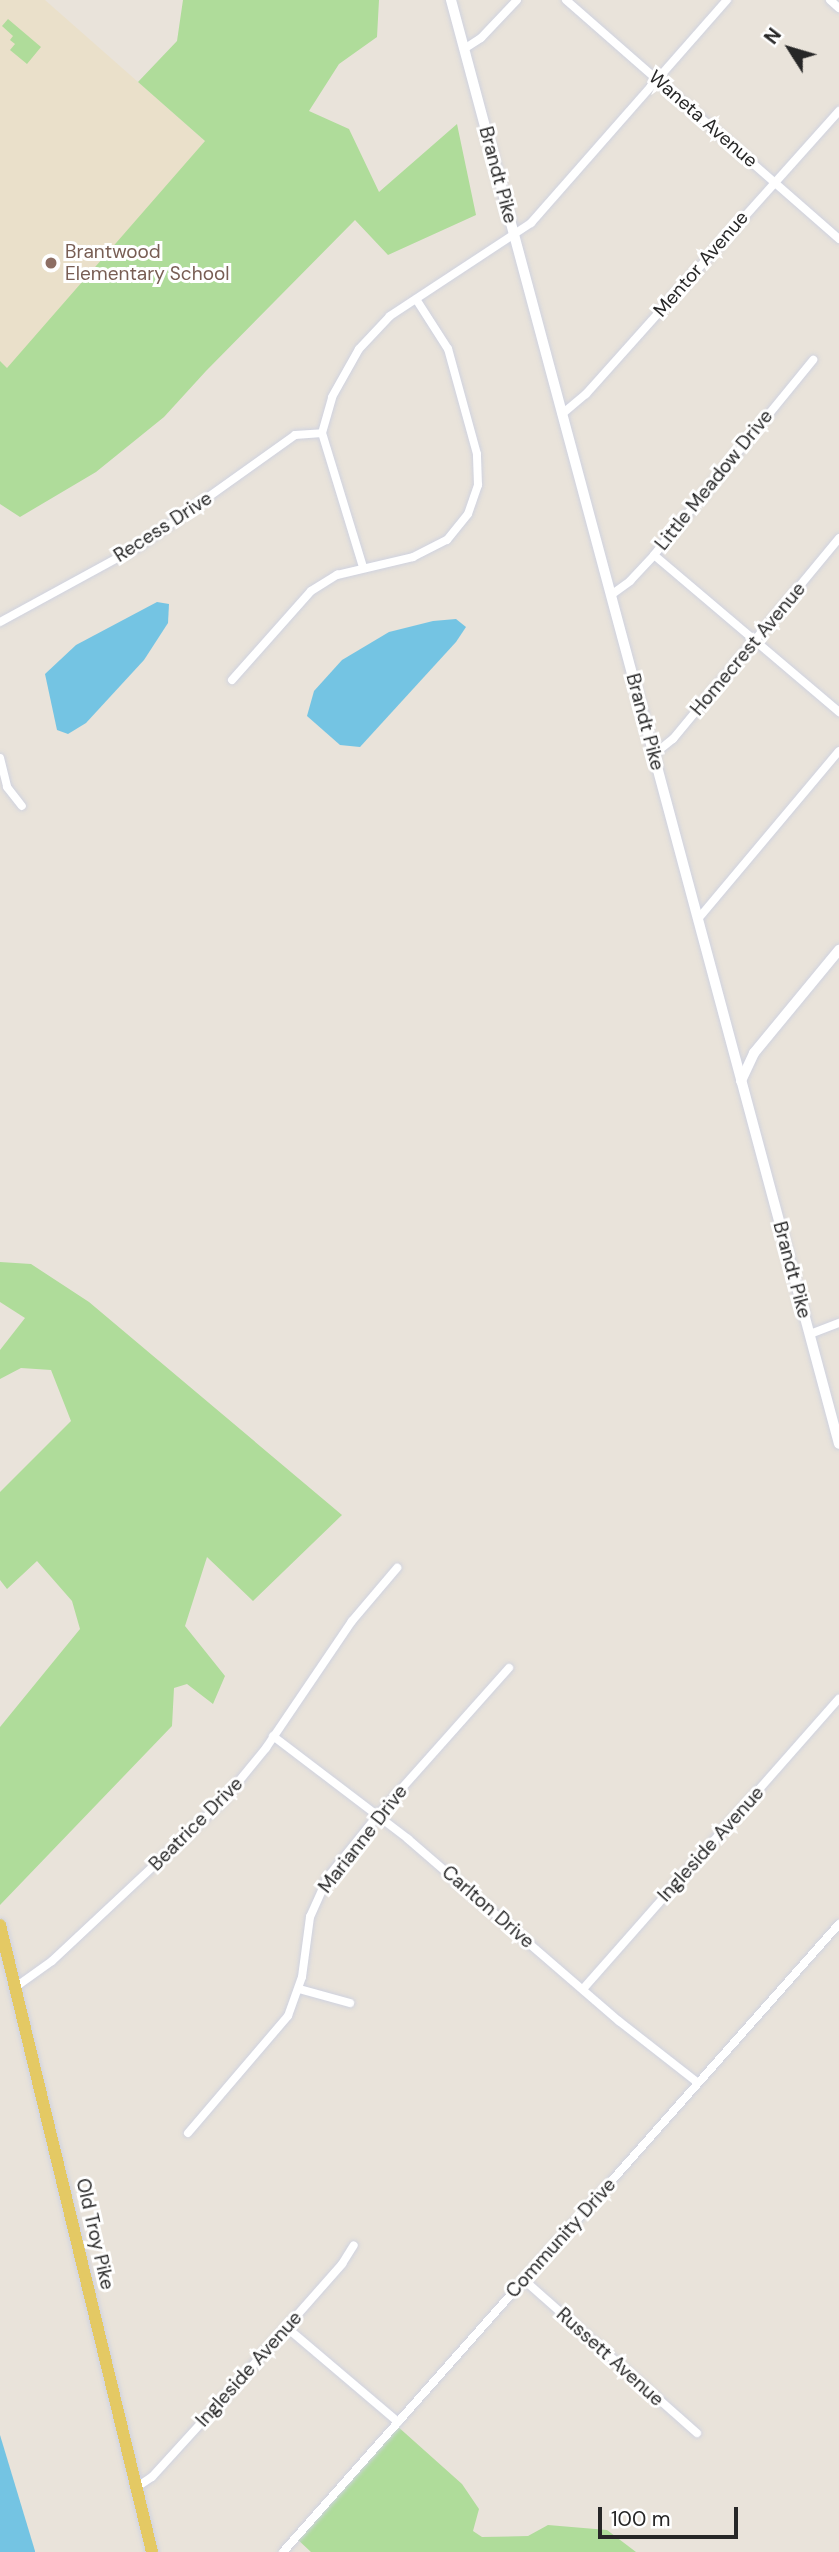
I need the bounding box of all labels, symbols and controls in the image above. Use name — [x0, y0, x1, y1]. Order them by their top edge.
north arrow — [755, 14, 825, 84]
text: N — [759, 23, 787, 49]
street label: Waneta Avenue — [644, 66, 762, 172]
street label: Brandt Pike — [474, 124, 522, 226]
street label: Mentor Avenue — [649, 206, 753, 322]
place label: Brantwood Elementary School — [65, 241, 229, 285]
marker: Brantwood Elementary School — [43, 255, 59, 271]
street label: Little Meadow Drive — [650, 405, 778, 555]
street label: Recess Drive — [110, 487, 216, 567]
street label: Homecrest Avenue — [686, 578, 810, 720]
street label: Brandt Pike — [621, 671, 669, 773]
street label: Brandt Pike — [768, 1219, 816, 1321]
street label: Beatrice Drive — [144, 1772, 248, 1876]
street label: Marianne Drive — [314, 1780, 412, 1898]
street label: Ingleside Avenue — [653, 1782, 769, 1906]
street label: Carlton Drive — [437, 1861, 539, 1953]
street label: Community Drive — [501, 2173, 621, 2303]
street label: Old Troy Pike — [71, 2176, 119, 2292]
street label: Russett Avenue — [552, 2303, 668, 2411]
street label: Ingleside Avenue — [191, 2307, 307, 2431]
scale bar — [601, 2492, 741, 2536]
text: 100 m — [611, 2505, 671, 2533]

